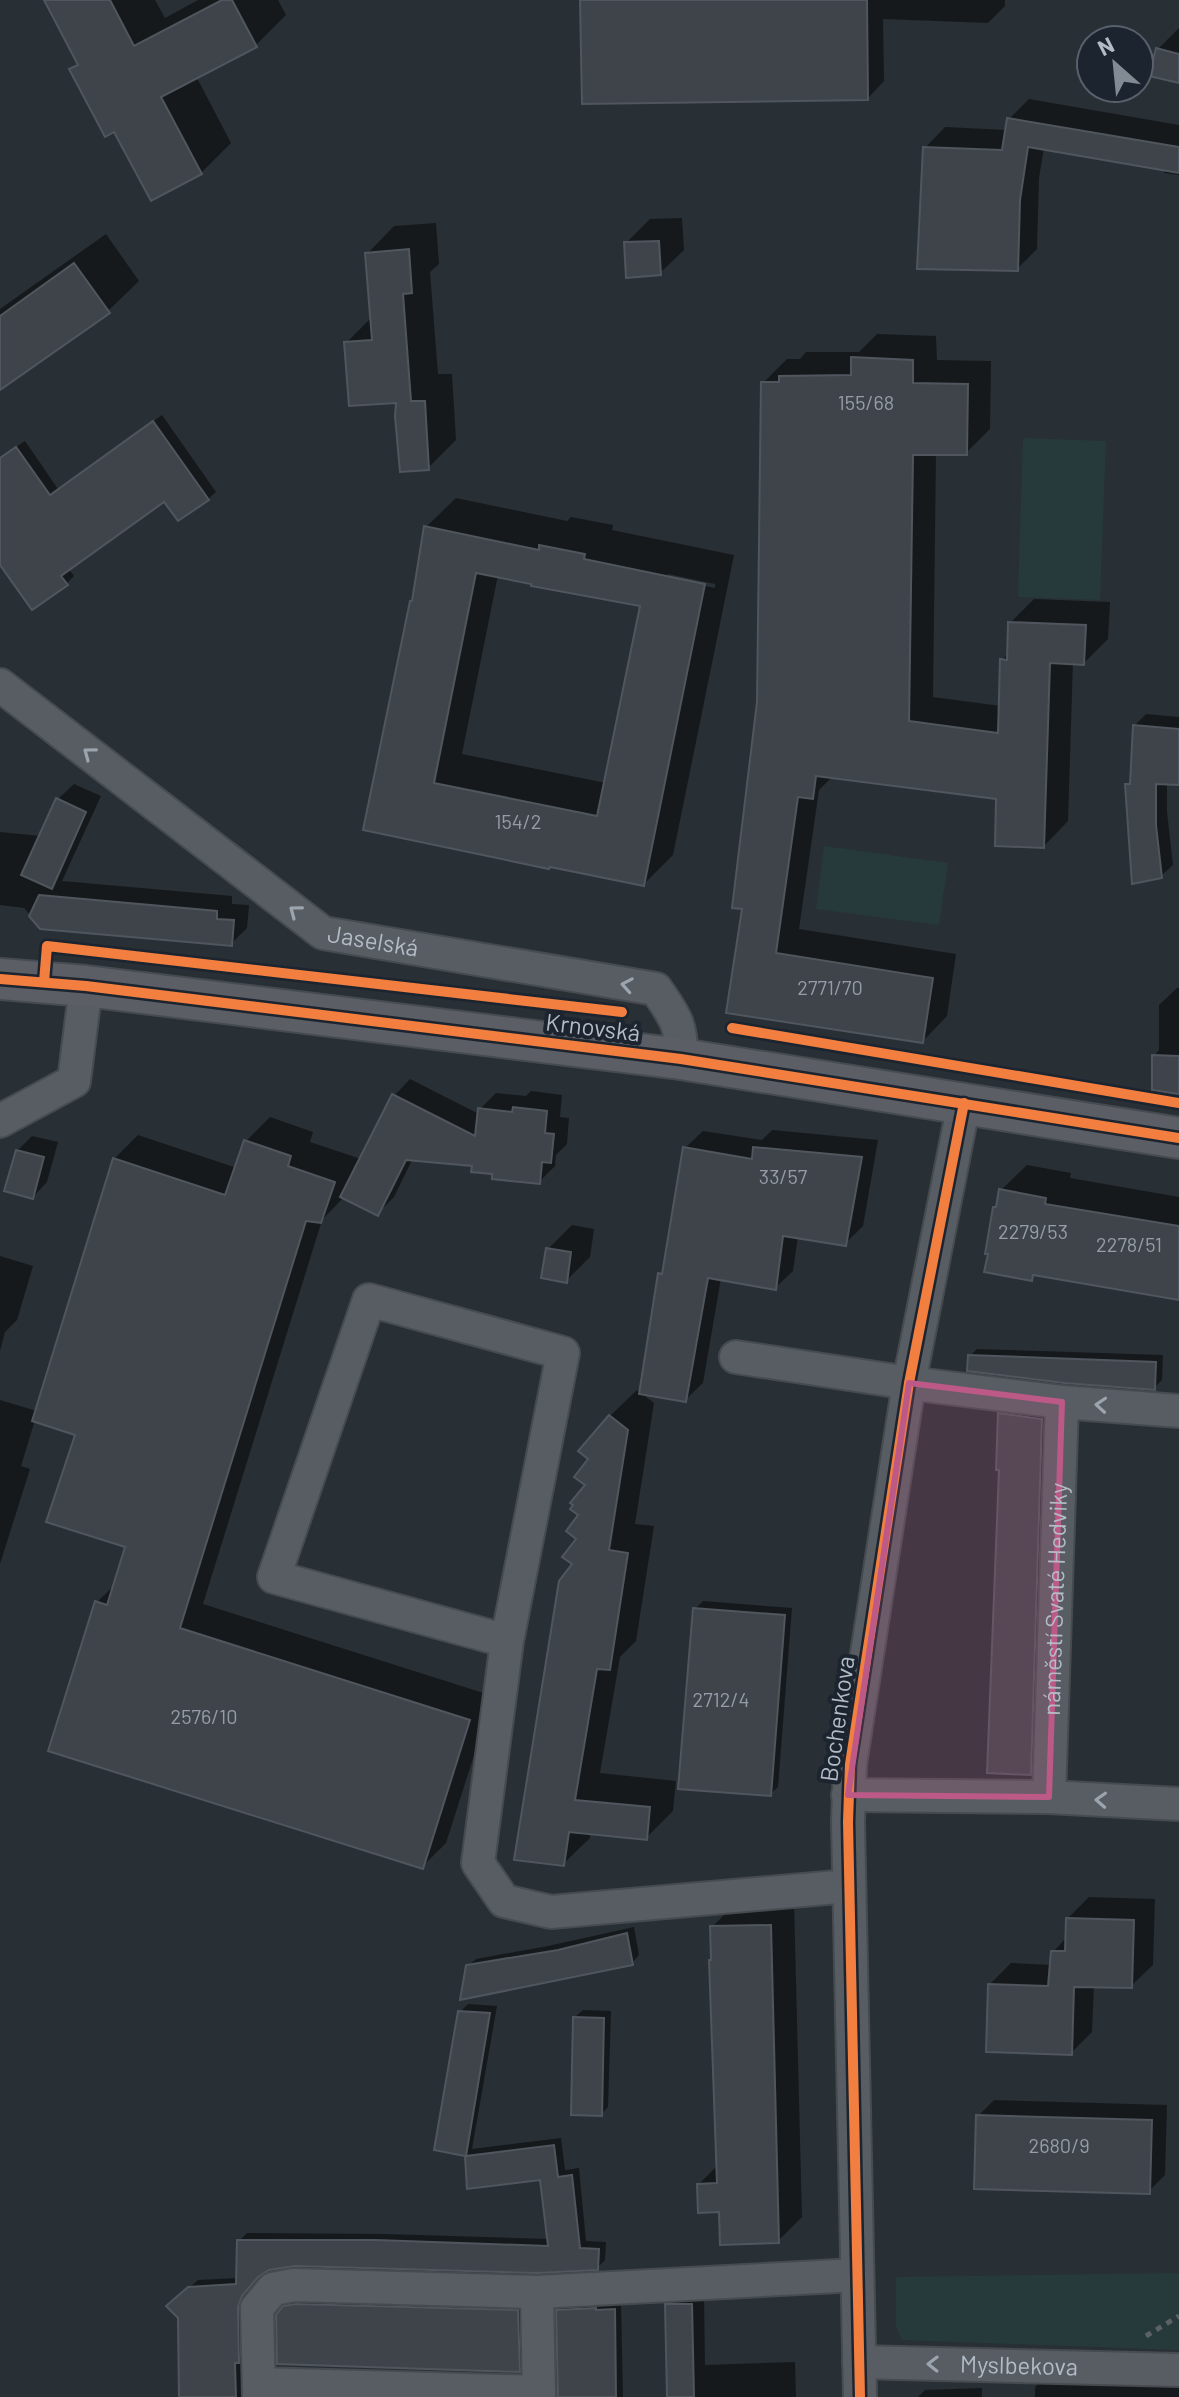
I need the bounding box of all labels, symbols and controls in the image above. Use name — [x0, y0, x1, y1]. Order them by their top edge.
north arrow — [1075, 24, 1155, 104]
text: N — [1093, 30, 1118, 60]
house number: 155/68 — [838, 390, 894, 414]
one-way arrow — [83, 748, 98, 762]
house number: 154/2 — [494, 809, 542, 833]
one-way arrow — [289, 907, 304, 921]
street label: Jaselská — [326, 918, 421, 962]
house number: 2771/70 — [797, 975, 863, 999]
one-way arrow — [620, 977, 634, 994]
street label: Krnovská — [544, 1006, 642, 1047]
house number: 33/57 — [759, 1164, 808, 1188]
house number: 2279/53 — [998, 1219, 1068, 1243]
house number: 2278/51 — [1096, 1232, 1162, 1256]
one-way arrow — [1094, 1397, 1107, 1414]
street label: náměstí Svaté Hedviky — [1036, 1482, 1072, 1716]
street label: Bochenkova — [813, 1654, 860, 1784]
house number: 2712/4 — [693, 1687, 749, 1711]
house number: 2576/10 — [170, 1704, 238, 1728]
one-way arrow — [1094, 1792, 1107, 1809]
house number: 2680/9 — [1028, 2133, 1090, 2157]
street label: Myslbekova — [960, 2349, 1078, 2380]
one-way arrow — [926, 2355, 939, 2372]

